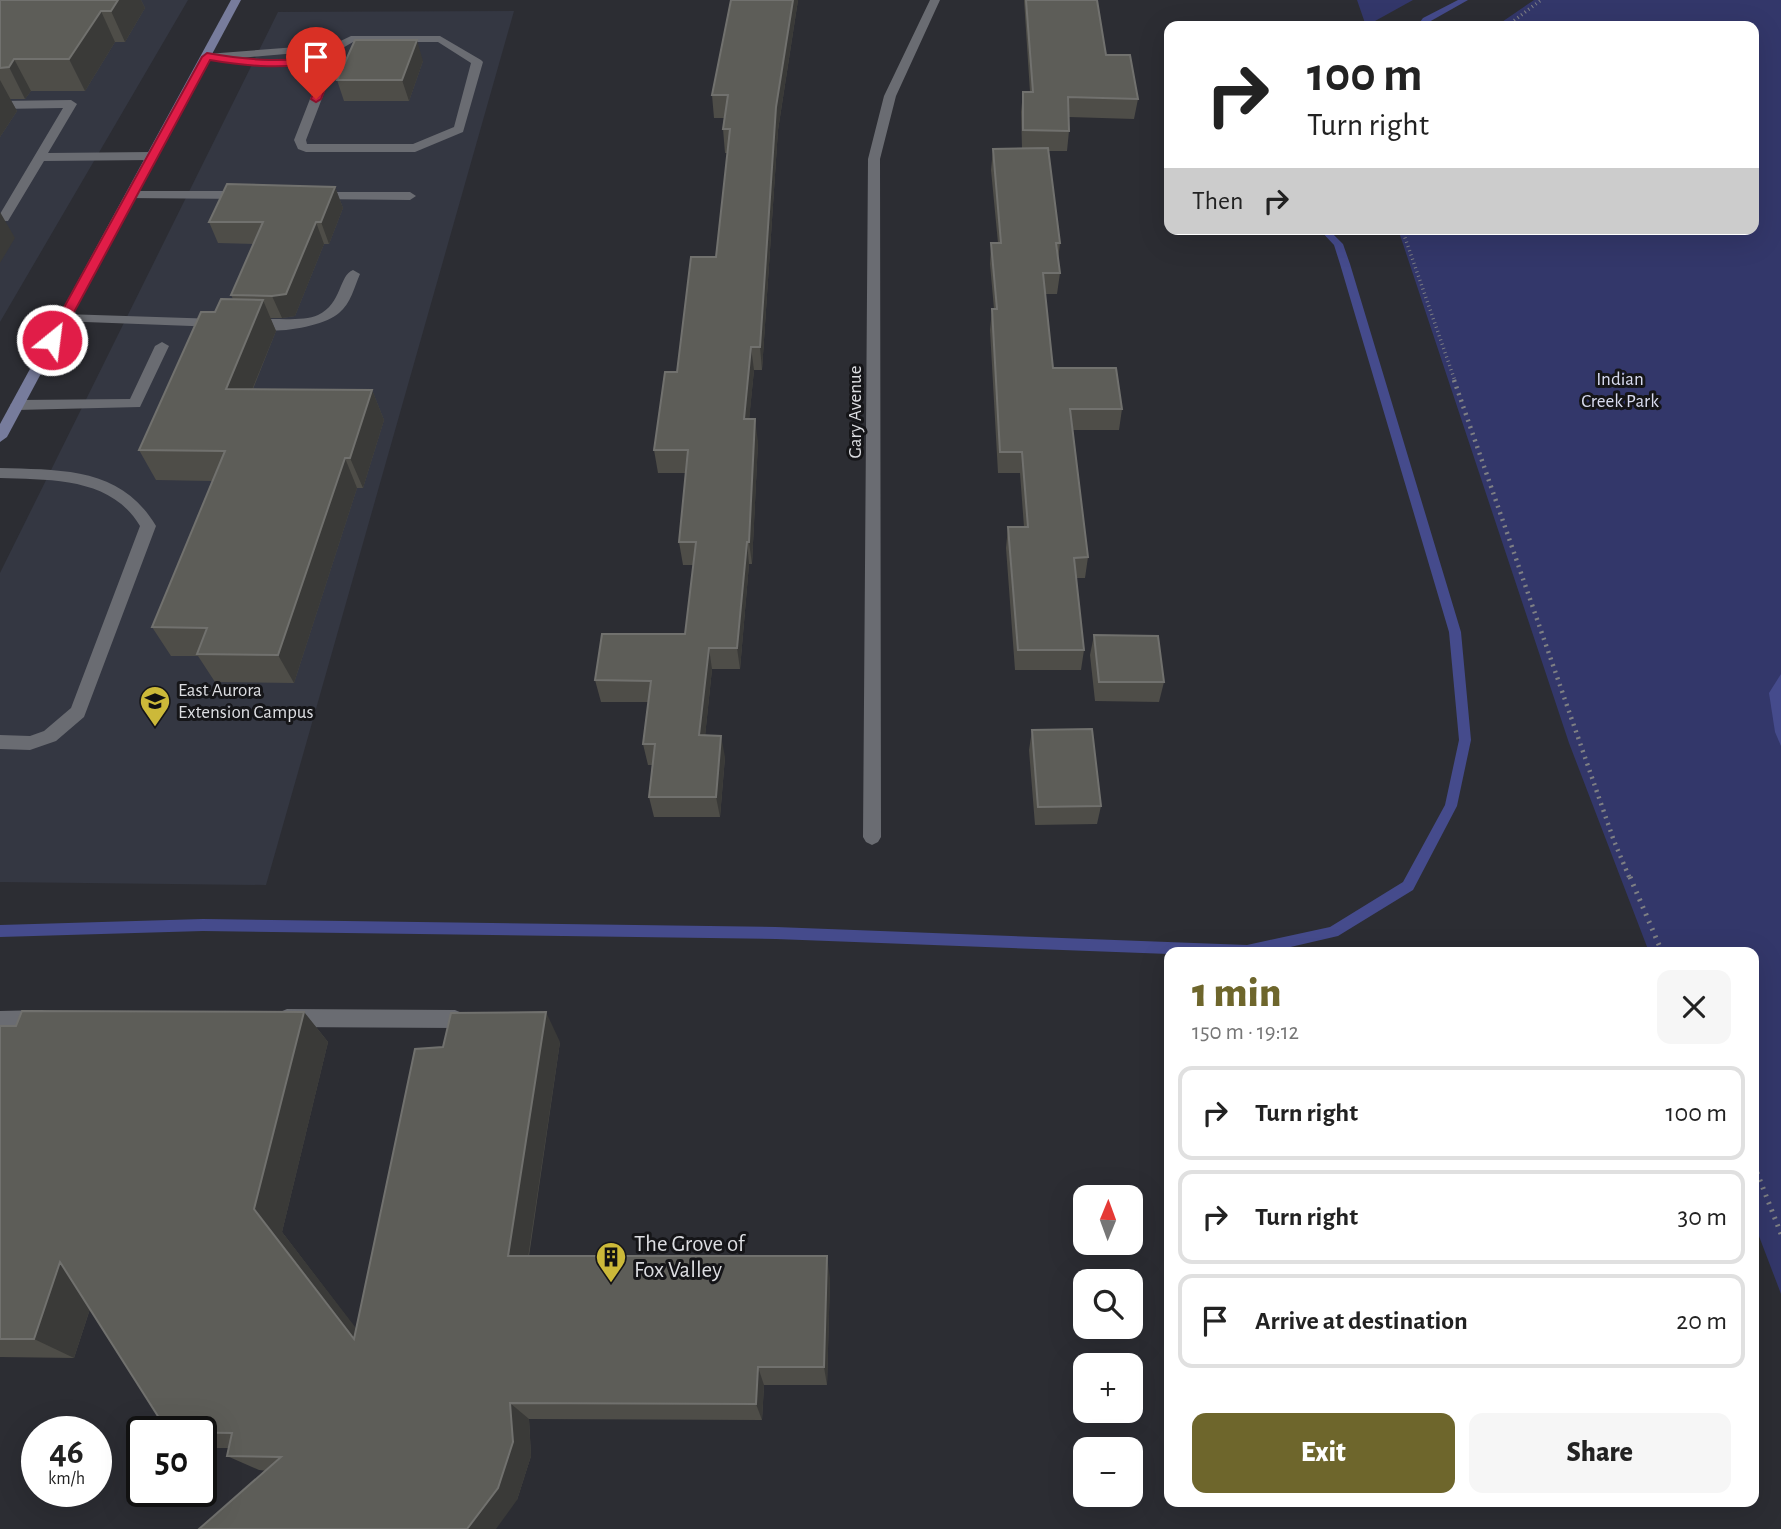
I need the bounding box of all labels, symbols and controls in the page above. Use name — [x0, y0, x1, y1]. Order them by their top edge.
pin — [286, 27, 346, 99]
icon: arrive — [297, 38, 335, 76]
icon: right — [1192, 49, 1283, 140]
text: 100 m — [1307, 51, 1423, 100]
text: Turn right — [1307, 109, 1429, 141]
icon: right — [1257, 182, 1295, 220]
text: Then — [1192, 188, 1243, 214]
position arrow — [15, 303, 89, 377]
street label: Gary Avenue — [846, 366, 865, 458]
park label: Indian Creek Park — [1581, 370, 1659, 411]
place label: East Aurora Extension Campus — [178, 681, 314, 722]
school or university icon: East Aurora Extension Campus — [138, 684, 172, 728]
button: close — [1657, 970, 1731, 1044]
text: 1 min — [1192, 972, 1281, 1014]
text: 150 m · 19:12 — [1192, 1021, 1299, 1044]
icon: right — [1196, 1094, 1234, 1132]
text: Turn right — [1255, 1100, 1358, 1126]
text: 100 m — [1666, 1100, 1727, 1126]
north arrow — [1073, 1185, 1143, 1255]
map controls — [1073, 1185, 1143, 1507]
icon: right — [1196, 1198, 1234, 1236]
text: Turn right — [1255, 1204, 1358, 1230]
text: 30 m — [1677, 1204, 1727, 1230]
place label: The Grove of Fox Valley — [634, 1233, 747, 1282]
building icon: The Grove of Fox Valley — [594, 1240, 628, 1284]
button: search — [1073, 1269, 1143, 1339]
icon: arrive — [1196, 1302, 1234, 1340]
text: Arrive at destination — [1255, 1308, 1468, 1334]
text: 20 m — [1676, 1308, 1727, 1334]
button: + — [1073, 1353, 1143, 1423]
button: Exit — [1192, 1413, 1455, 1493]
button: Share — [1469, 1413, 1731, 1493]
speed limit sign: 50 — [126, 1416, 217, 1507]
text: 46 — [49, 1435, 84, 1470]
button: − — [1073, 1437, 1143, 1507]
text: km/h — [48, 1470, 85, 1488]

